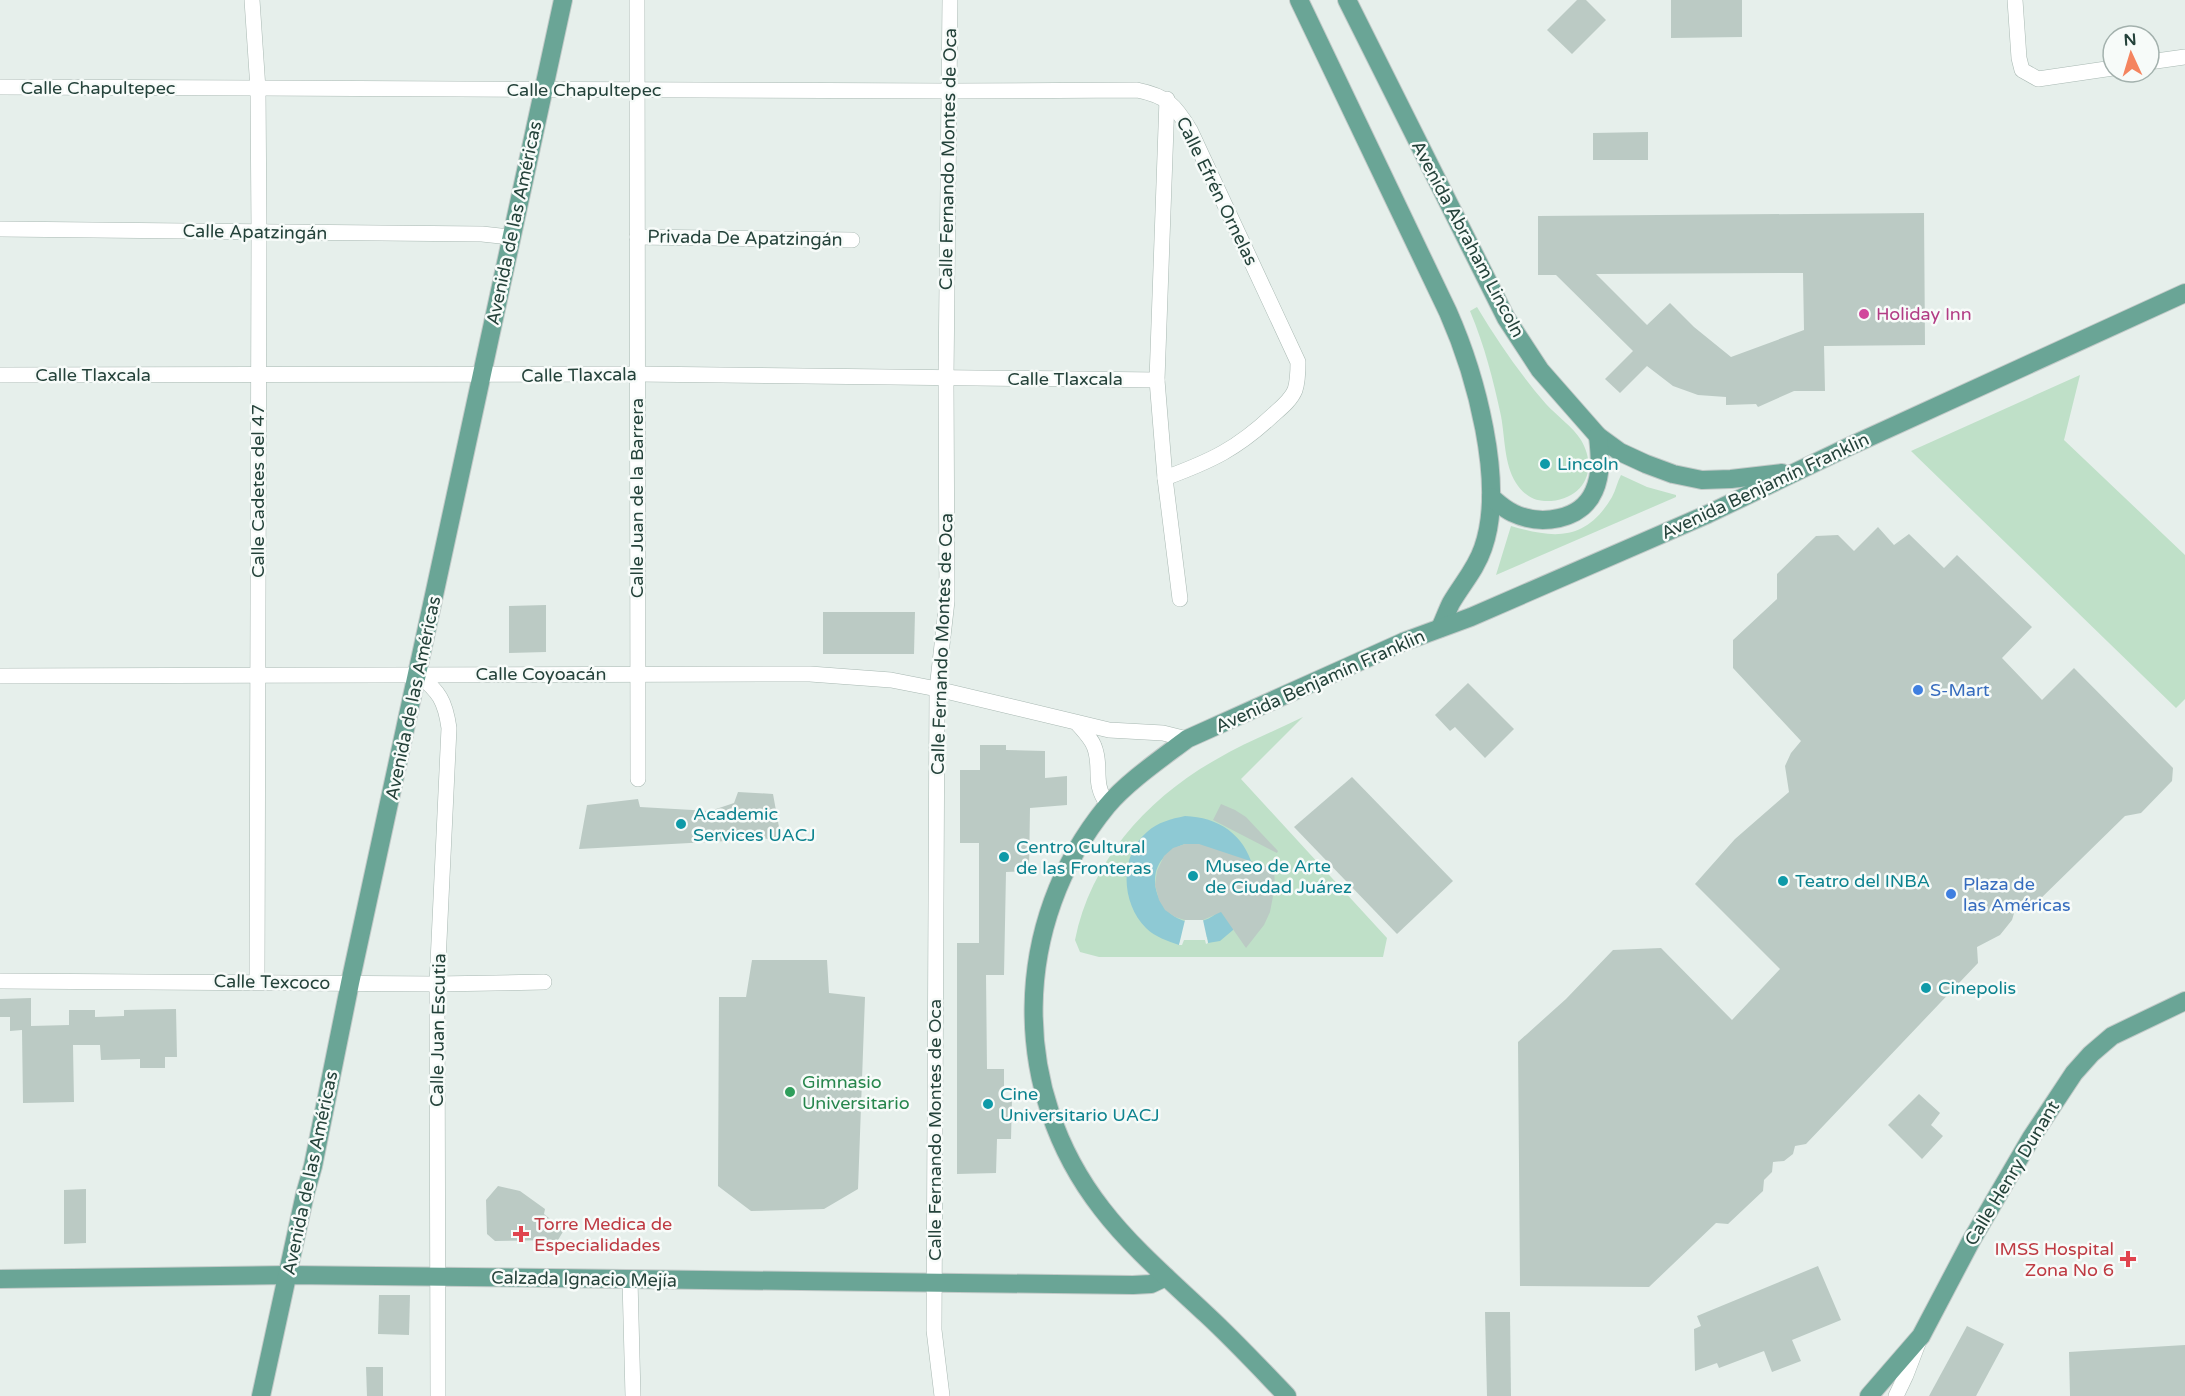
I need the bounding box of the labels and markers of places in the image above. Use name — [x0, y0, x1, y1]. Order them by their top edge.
place label: Holiday Inn — [1876, 303, 1972, 325]
marker: Holiday Inn — [1857, 307, 1871, 321]
place label: Lincoln — [1557, 453, 1619, 475]
marker: Lincoln — [1538, 457, 1552, 471]
place label: S-Mart — [1930, 679, 1990, 701]
marker: S-Mart — [1911, 683, 1925, 697]
place label: Academic Services UACJ — [693, 803, 816, 846]
marker: Academic Services UACJ — [674, 817, 688, 831]
place label: Centro Cultural de las Fronteras — [1016, 836, 1152, 879]
marker: Centro Cultural de las Fronteras — [997, 850, 1011, 864]
place label: Museo de Arte de Ciudad Juárez — [1205, 855, 1352, 898]
marker: Museo de Arte de Ciudad Juárez — [1186, 869, 1200, 883]
place label: Teatro del INBA — [1795, 870, 1930, 892]
place label: Plaza de las Américas — [1963, 873, 2071, 916]
marker: Teatro del INBA — [1776, 874, 1790, 888]
marker: Plaza de las Américas — [1944, 887, 1958, 901]
place label: Cinepolis — [1938, 977, 2016, 999]
marker: Cinepolis — [1919, 981, 1933, 995]
place label: Gimnasio Universitario — [802, 1071, 910, 1114]
place label: Cine Universitario UACJ — [1000, 1083, 1160, 1126]
marker: Gimnasio Universitario — [783, 1085, 797, 1099]
marker: Cine Universitario UACJ — [981, 1097, 995, 1111]
place label: Torre Medica de Especialidades — [534, 1213, 672, 1256]
marker: Torre Medica de Especialidades — [512, 1225, 530, 1243]
place label: IMSS Hospital Zona No 6 — [1994, 1238, 2114, 1281]
marker: IMSS Hospital Zona No 6 — [2119, 1250, 2137, 1268]

